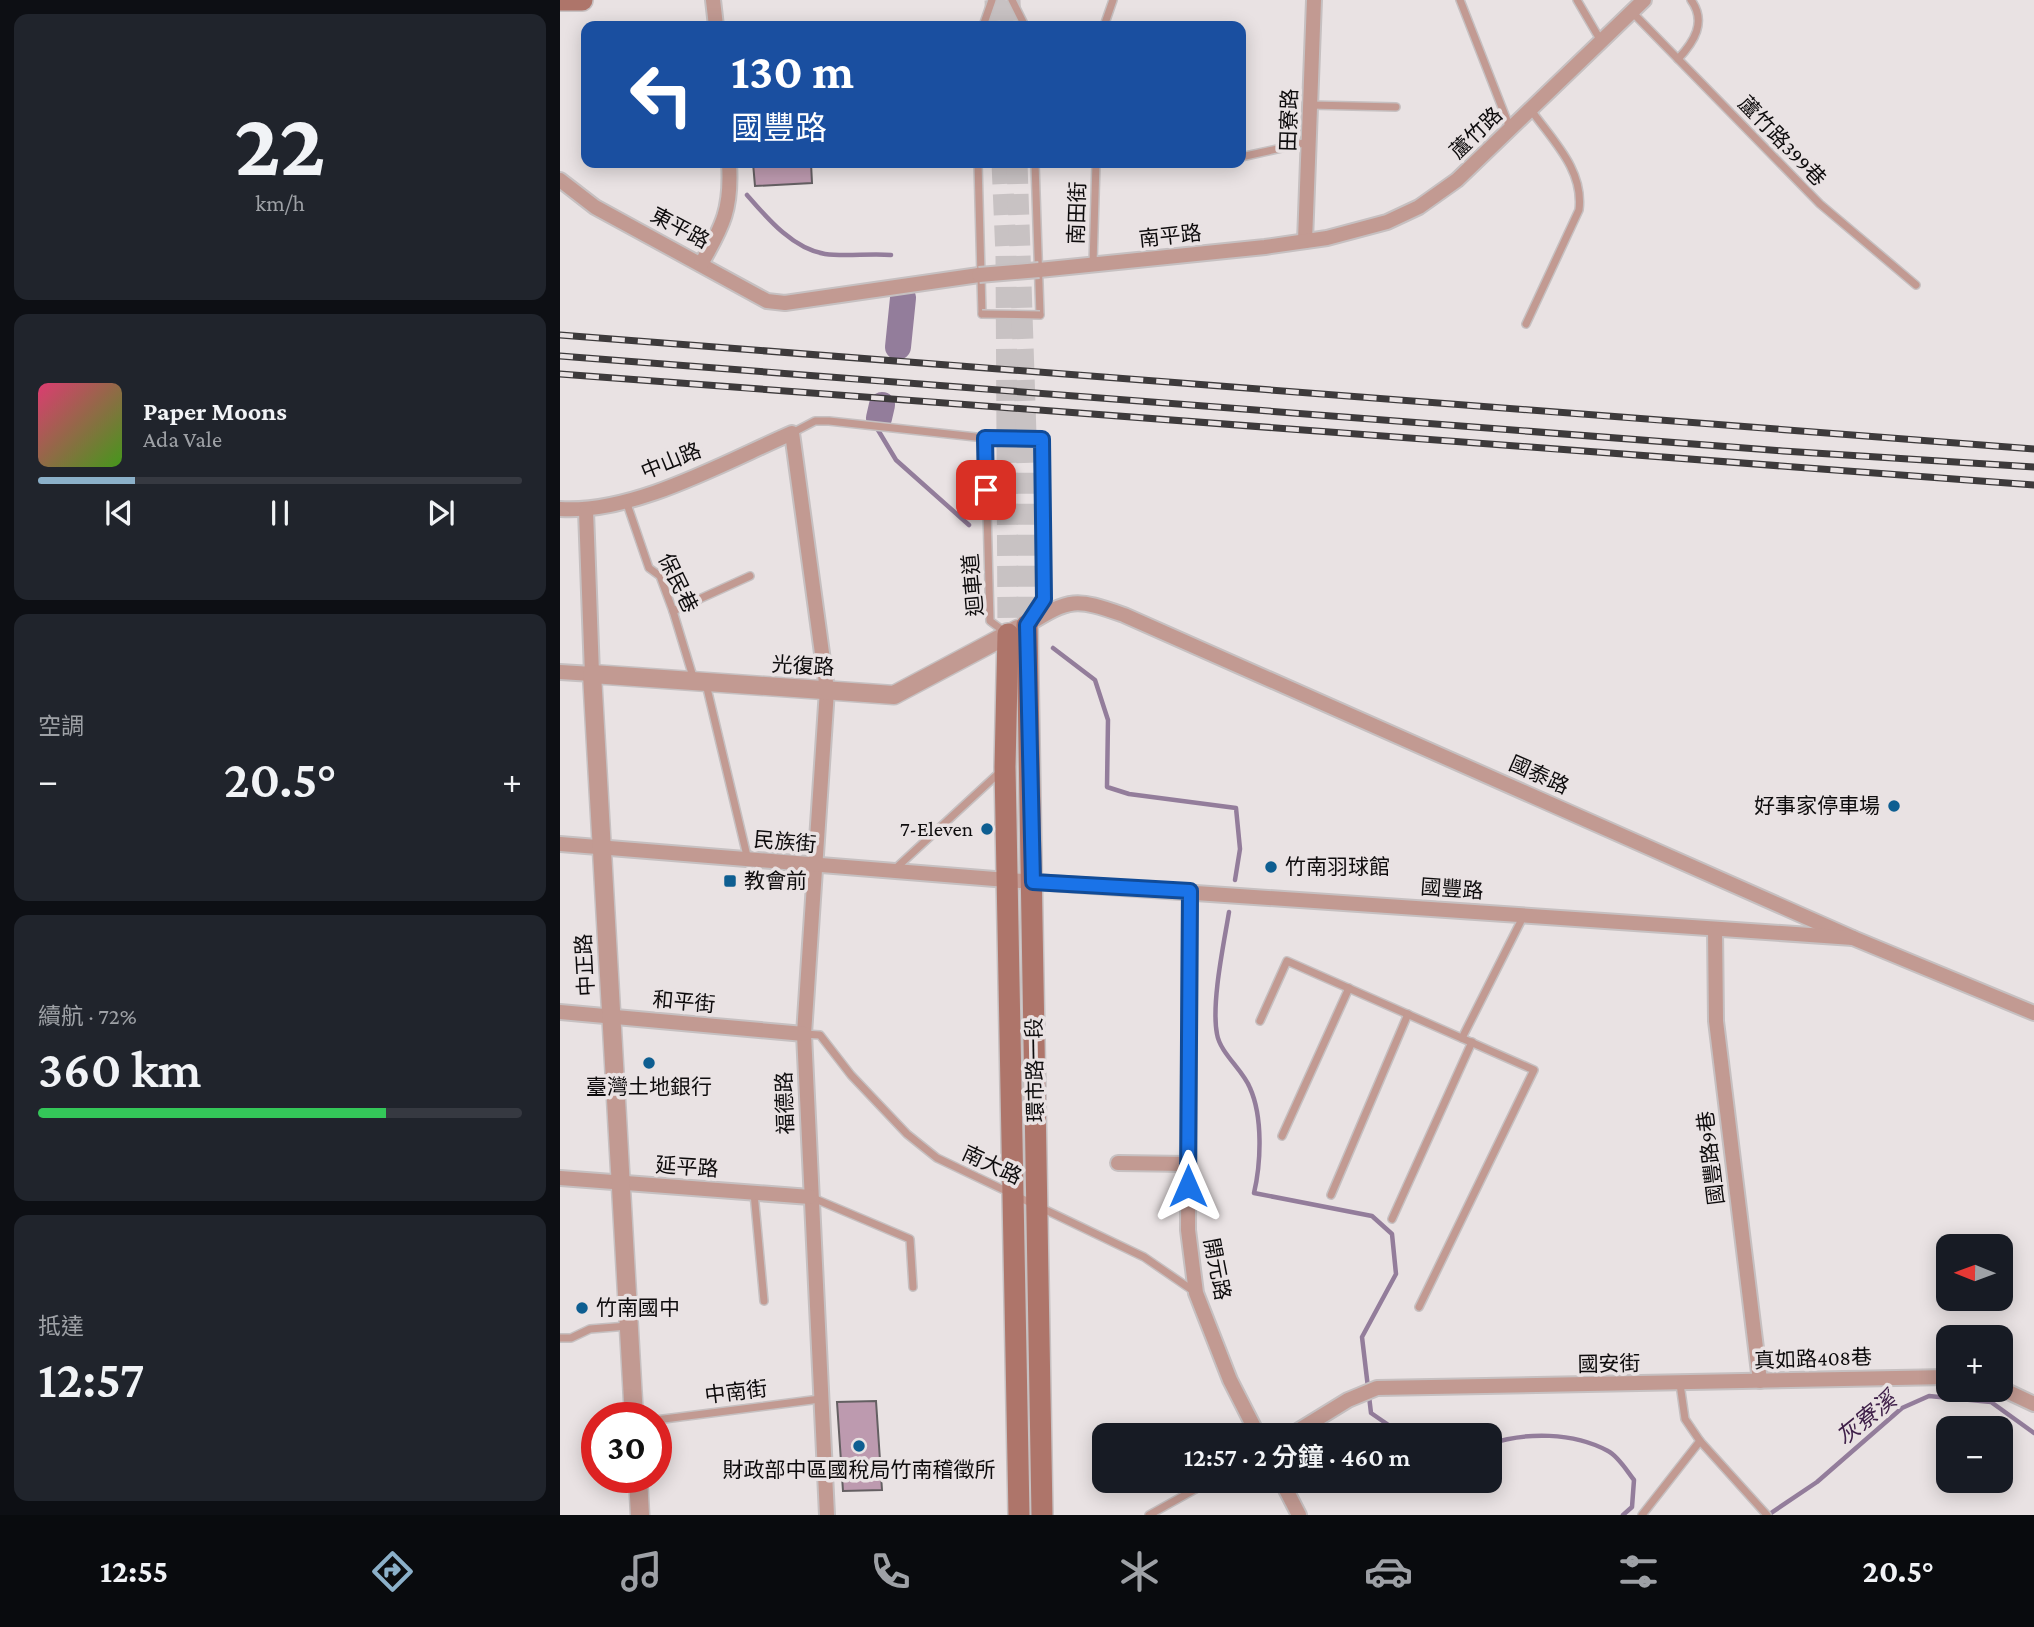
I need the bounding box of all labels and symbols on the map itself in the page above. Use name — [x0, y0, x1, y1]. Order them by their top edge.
street label: 田寮路 — [1276, 88, 1302, 152]
street label: 蘆竹路399巷 — [1733, 91, 1831, 191]
street label: 蘆竹路 — [1445, 102, 1507, 164]
street label: 南田街 — [1064, 181, 1090, 245]
street label: 東平路 — [647, 203, 713, 253]
street label: 南平路 — [1137, 221, 1203, 251]
street label: 中山路 — [637, 438, 705, 484]
pin — [956, 460, 1016, 520]
street label: 保民巷 — [653, 549, 703, 617]
street label: 迴車道 — [958, 553, 988, 617]
street label: 光復路 — [771, 652, 835, 680]
street label: 國泰路 — [1505, 751, 1573, 799]
place label: 好事家停車場 — [1754, 794, 1880, 818]
marker: 好事家停車場 — [1886, 798, 1902, 814]
place label: 7-Eleven — [900, 817, 973, 841]
marker: 7-Eleven — [979, 821, 995, 837]
street label: 民族街 — [753, 827, 817, 857]
place label: 竹南羽球館 — [1285, 855, 1390, 879]
marker: 竹南羽球館 — [1263, 859, 1279, 875]
place label: 教會前 — [744, 869, 807, 893]
marker: 教會前 — [722, 873, 738, 889]
street label: 國豐路 — [1420, 875, 1484, 903]
street label: 中正路 — [571, 933, 599, 997]
street label: 和平街 — [652, 987, 716, 1017]
street label: 環市路一段 — [1022, 1017, 1048, 1123]
marker: 臺灣土地銀行 — [641, 1055, 657, 1071]
street label: 福德路 — [772, 1071, 798, 1135]
place label: 臺灣土地銀行 — [586, 1075, 712, 1099]
street label: 國豐路9巷 — [1693, 1110, 1729, 1206]
street label: 南大路 — [958, 1141, 1026, 1189]
position arrow — [1151, 1149, 1225, 1223]
street label: 延平路 — [655, 1153, 719, 1181]
north arrow — [1936, 1234, 2012, 1311]
street label: 開元路 — [1199, 1236, 1235, 1302]
place label: 竹南國中 — [596, 1296, 680, 1320]
marker: 竹南國中 — [574, 1300, 590, 1316]
street label: 真如路408巷 — [1754, 1345, 1872, 1373]
street label: 國安街 — [1577, 1351, 1641, 1377]
street label: 中南街 — [703, 1376, 769, 1408]
water label: 灰寮溪 — [1831, 1384, 1903, 1450]
speed limit sign: 30 — [581, 1402, 672, 1493]
marker: 財政部中區國稅局竹南稽徵所 — [851, 1438, 867, 1454]
place label: 財政部中區國稅局竹南稽徵所 — [723, 1458, 996, 1482]

